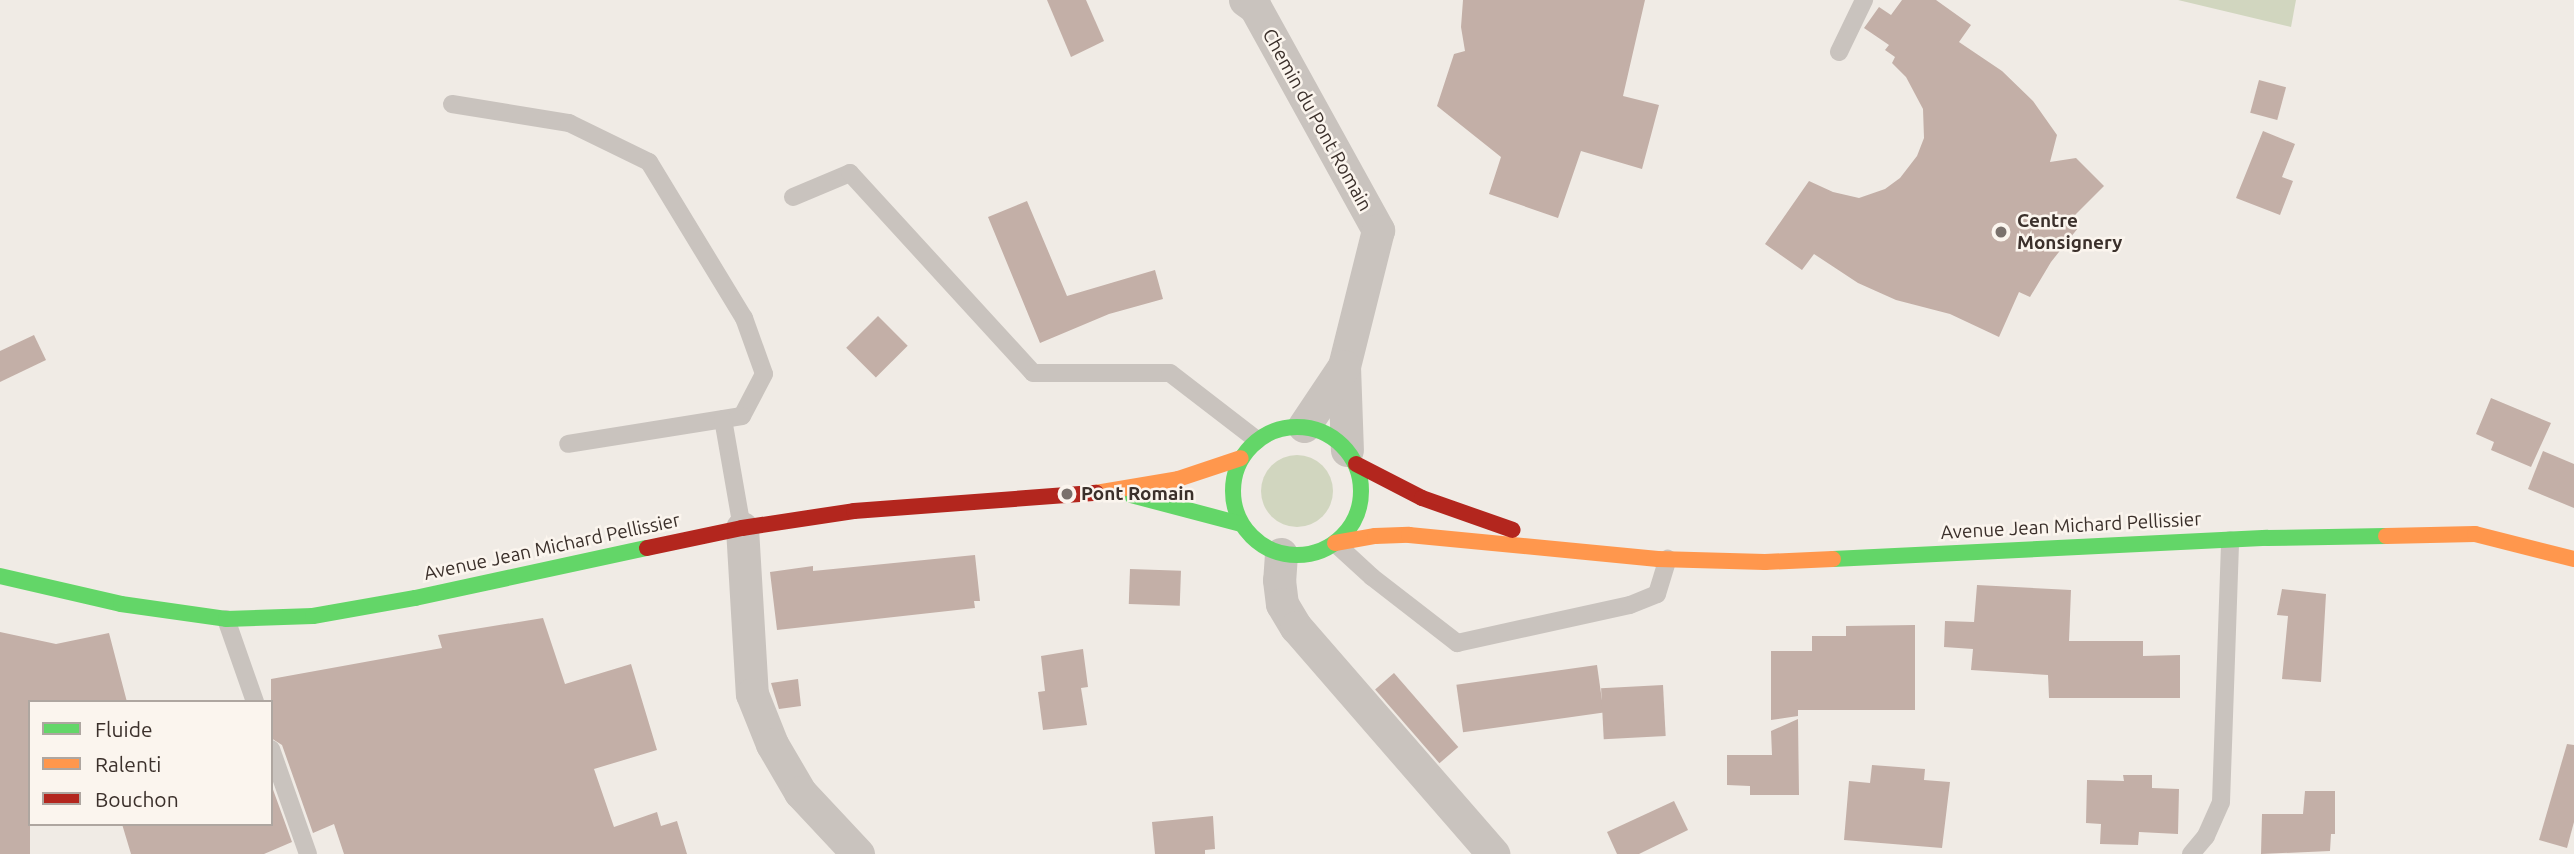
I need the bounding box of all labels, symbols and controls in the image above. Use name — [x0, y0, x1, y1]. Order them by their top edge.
street label: Chemin du Pont Romain — [1257, 25, 1377, 215]
place label: Centre Monsignery — [2017, 210, 2122, 254]
marker: Centre Monsignery — [1991, 222, 2011, 242]
place label: Pont Romain — [1081, 483, 1195, 505]
marker: Pont Romain — [1059, 486, 1075, 502]
street label: Avenue Jean Michard Pellissier — [1940, 508, 2202, 544]
street label: Avenue Jean Michard Pellissier — [422, 509, 682, 585]
legend — [28, 700, 273, 826]
text: Fluide — [95, 717, 153, 741]
text: Ralenti — [95, 752, 161, 776]
text: Bouchon — [95, 787, 179, 811]

